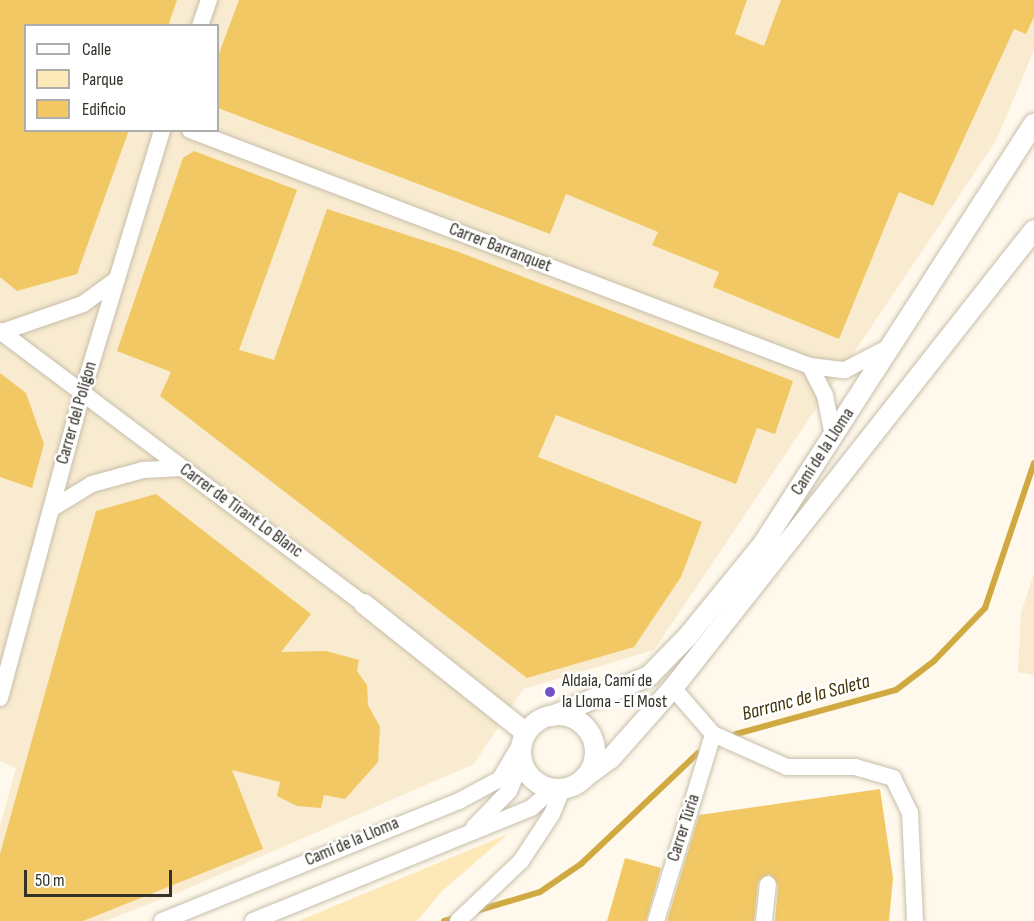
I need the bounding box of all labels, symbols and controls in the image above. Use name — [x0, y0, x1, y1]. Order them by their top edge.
legend — [24, 24, 219, 132]
text: Calle — [82, 39, 111, 60]
text: Parque — [82, 69, 123, 90]
text: Edificio — [82, 99, 126, 120]
street label: Carrer Barranquet — [446, 219, 554, 277]
street label: Carrer del Poligon — [52, 359, 102, 467]
street label: Camí de la Lloma — [787, 404, 859, 500]
street label: Carrer de Tirant Lo Blanc — [175, 459, 307, 563]
water label: Barranc de la Saleta — [740, 669, 872, 727]
place label: Aldaia, Camí de la Lloma - El Most — [562, 671, 667, 714]
marker: Aldaia, Camí de la Lloma - El Most — [543, 685, 557, 699]
street label: Carrer Túria — [663, 792, 705, 864]
street label: Camí de la Lloma — [302, 813, 402, 871]
scale bar — [27, 858, 176, 896]
text: 50 m — [35, 870, 65, 891]

